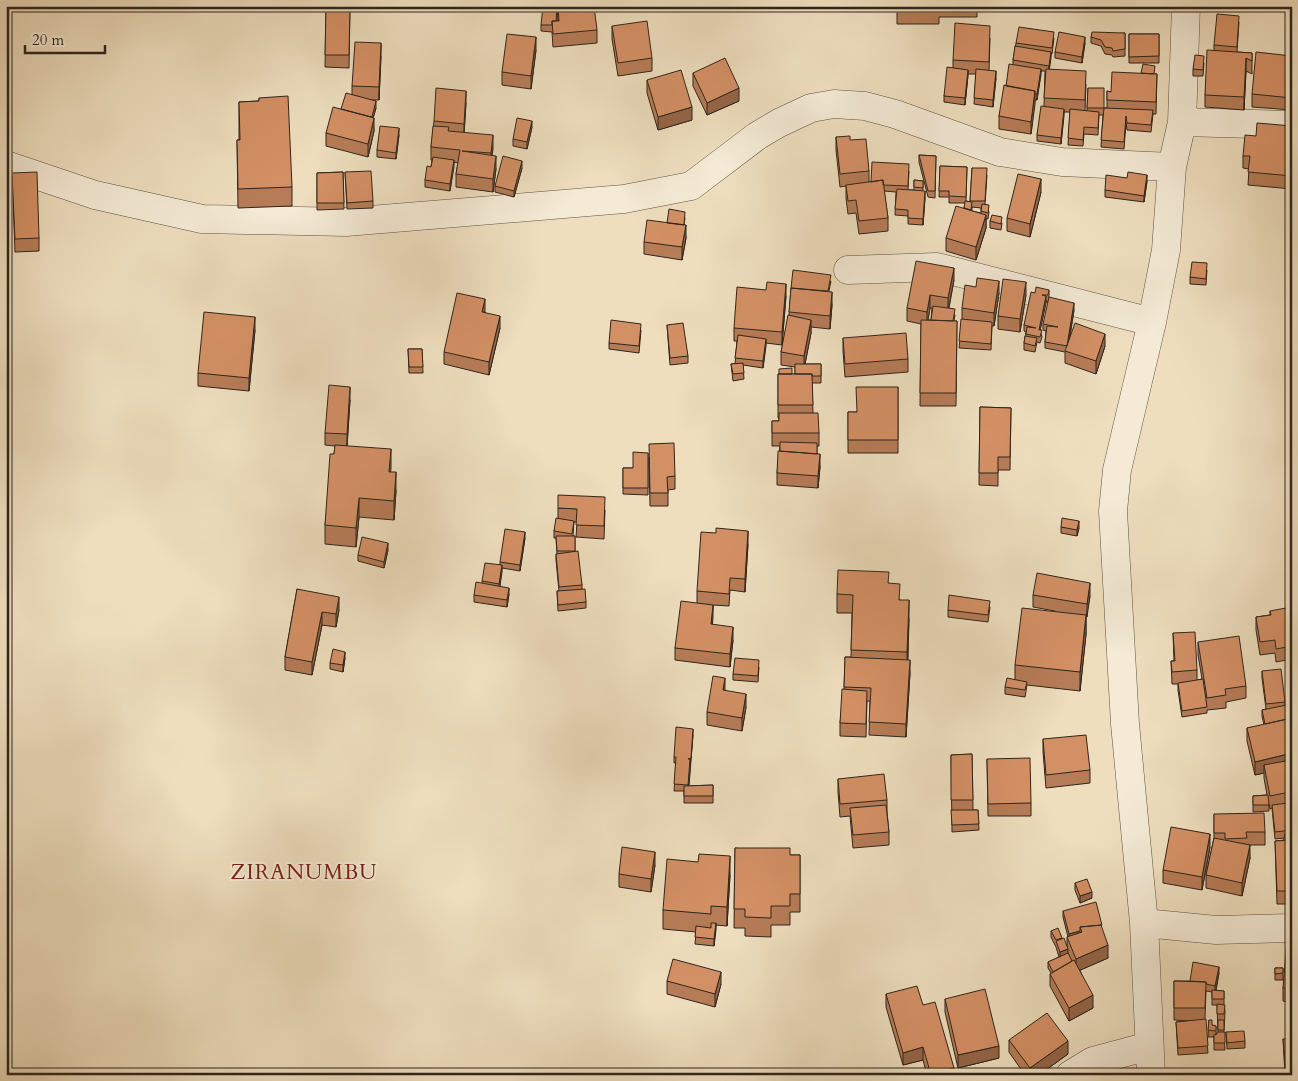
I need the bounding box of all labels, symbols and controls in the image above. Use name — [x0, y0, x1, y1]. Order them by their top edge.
scale bar — [25, 22, 105, 54]
text: 20 m — [32, 30, 64, 50]
district label: ZIRANUMBU — [231, 858, 377, 887]

